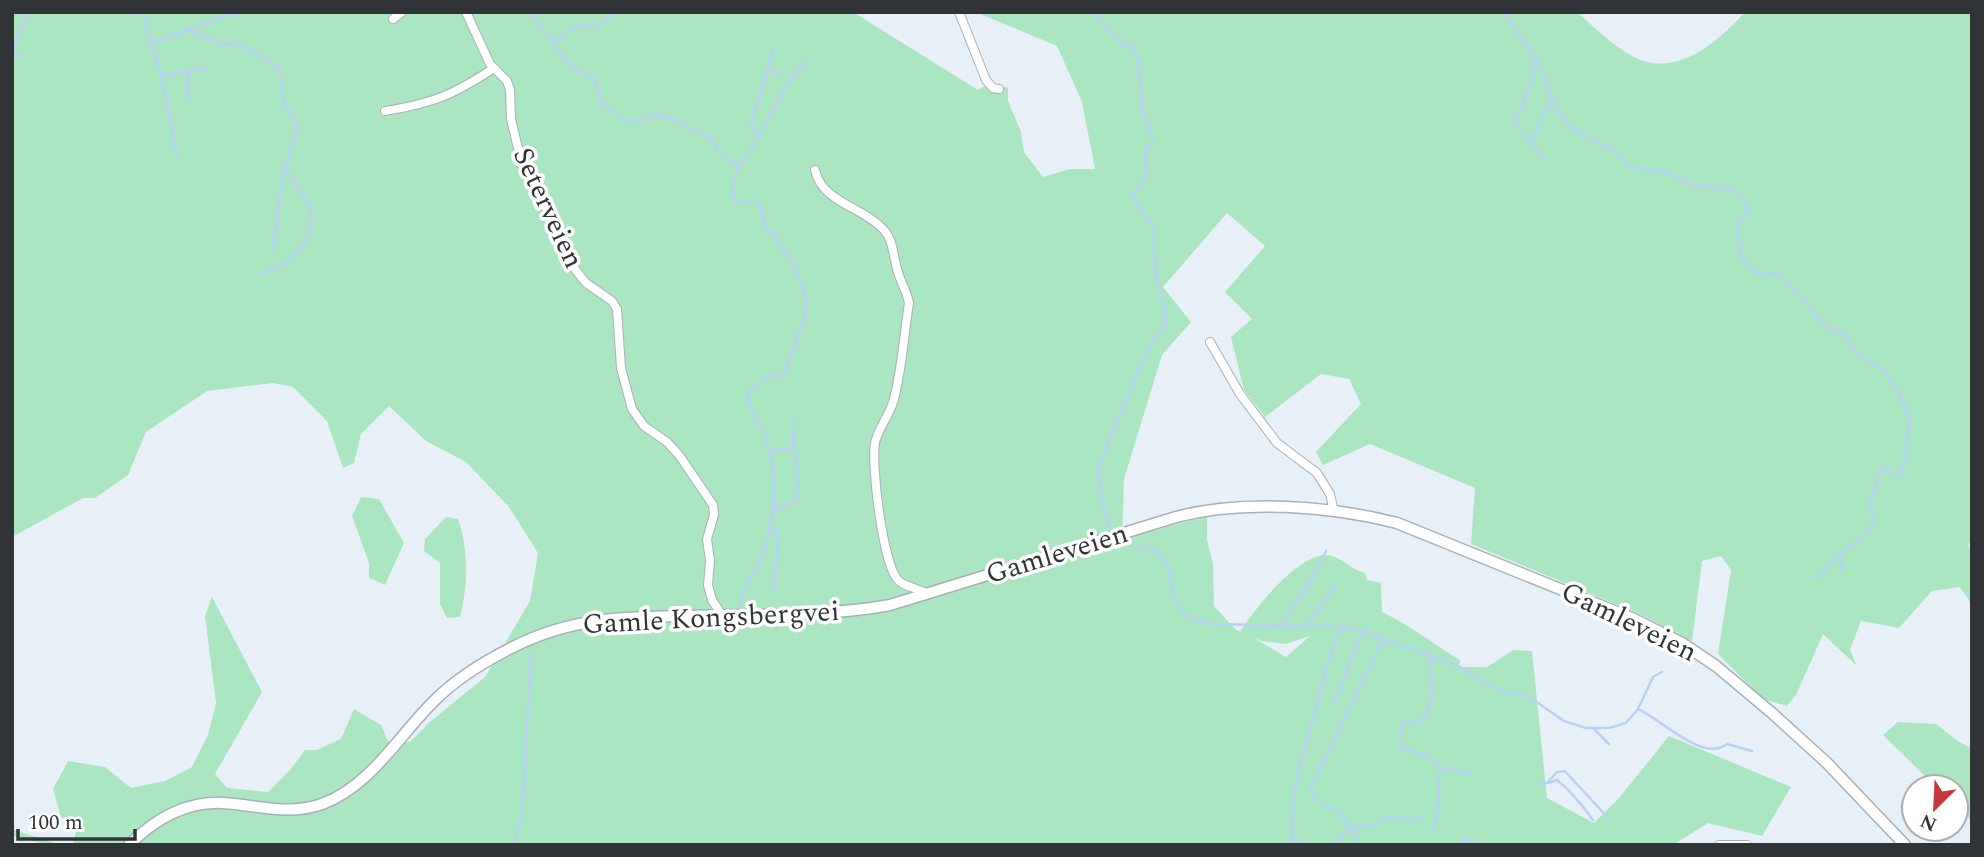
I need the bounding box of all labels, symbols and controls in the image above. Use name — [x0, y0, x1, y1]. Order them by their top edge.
street label: Seterveien — [501, 140, 595, 276]
street label: Gamleveien — [981, 512, 1133, 596]
street label: Gamleveien — [1554, 571, 1704, 673]
street label: Gamle Kongsbergvei — [581, 590, 841, 646]
north arrow — [1900, 773, 1970, 843]
scale bar — [18, 798, 135, 842]
text: N — [1916, 806, 1942, 839]
text: 100 m — [28, 807, 83, 839]

